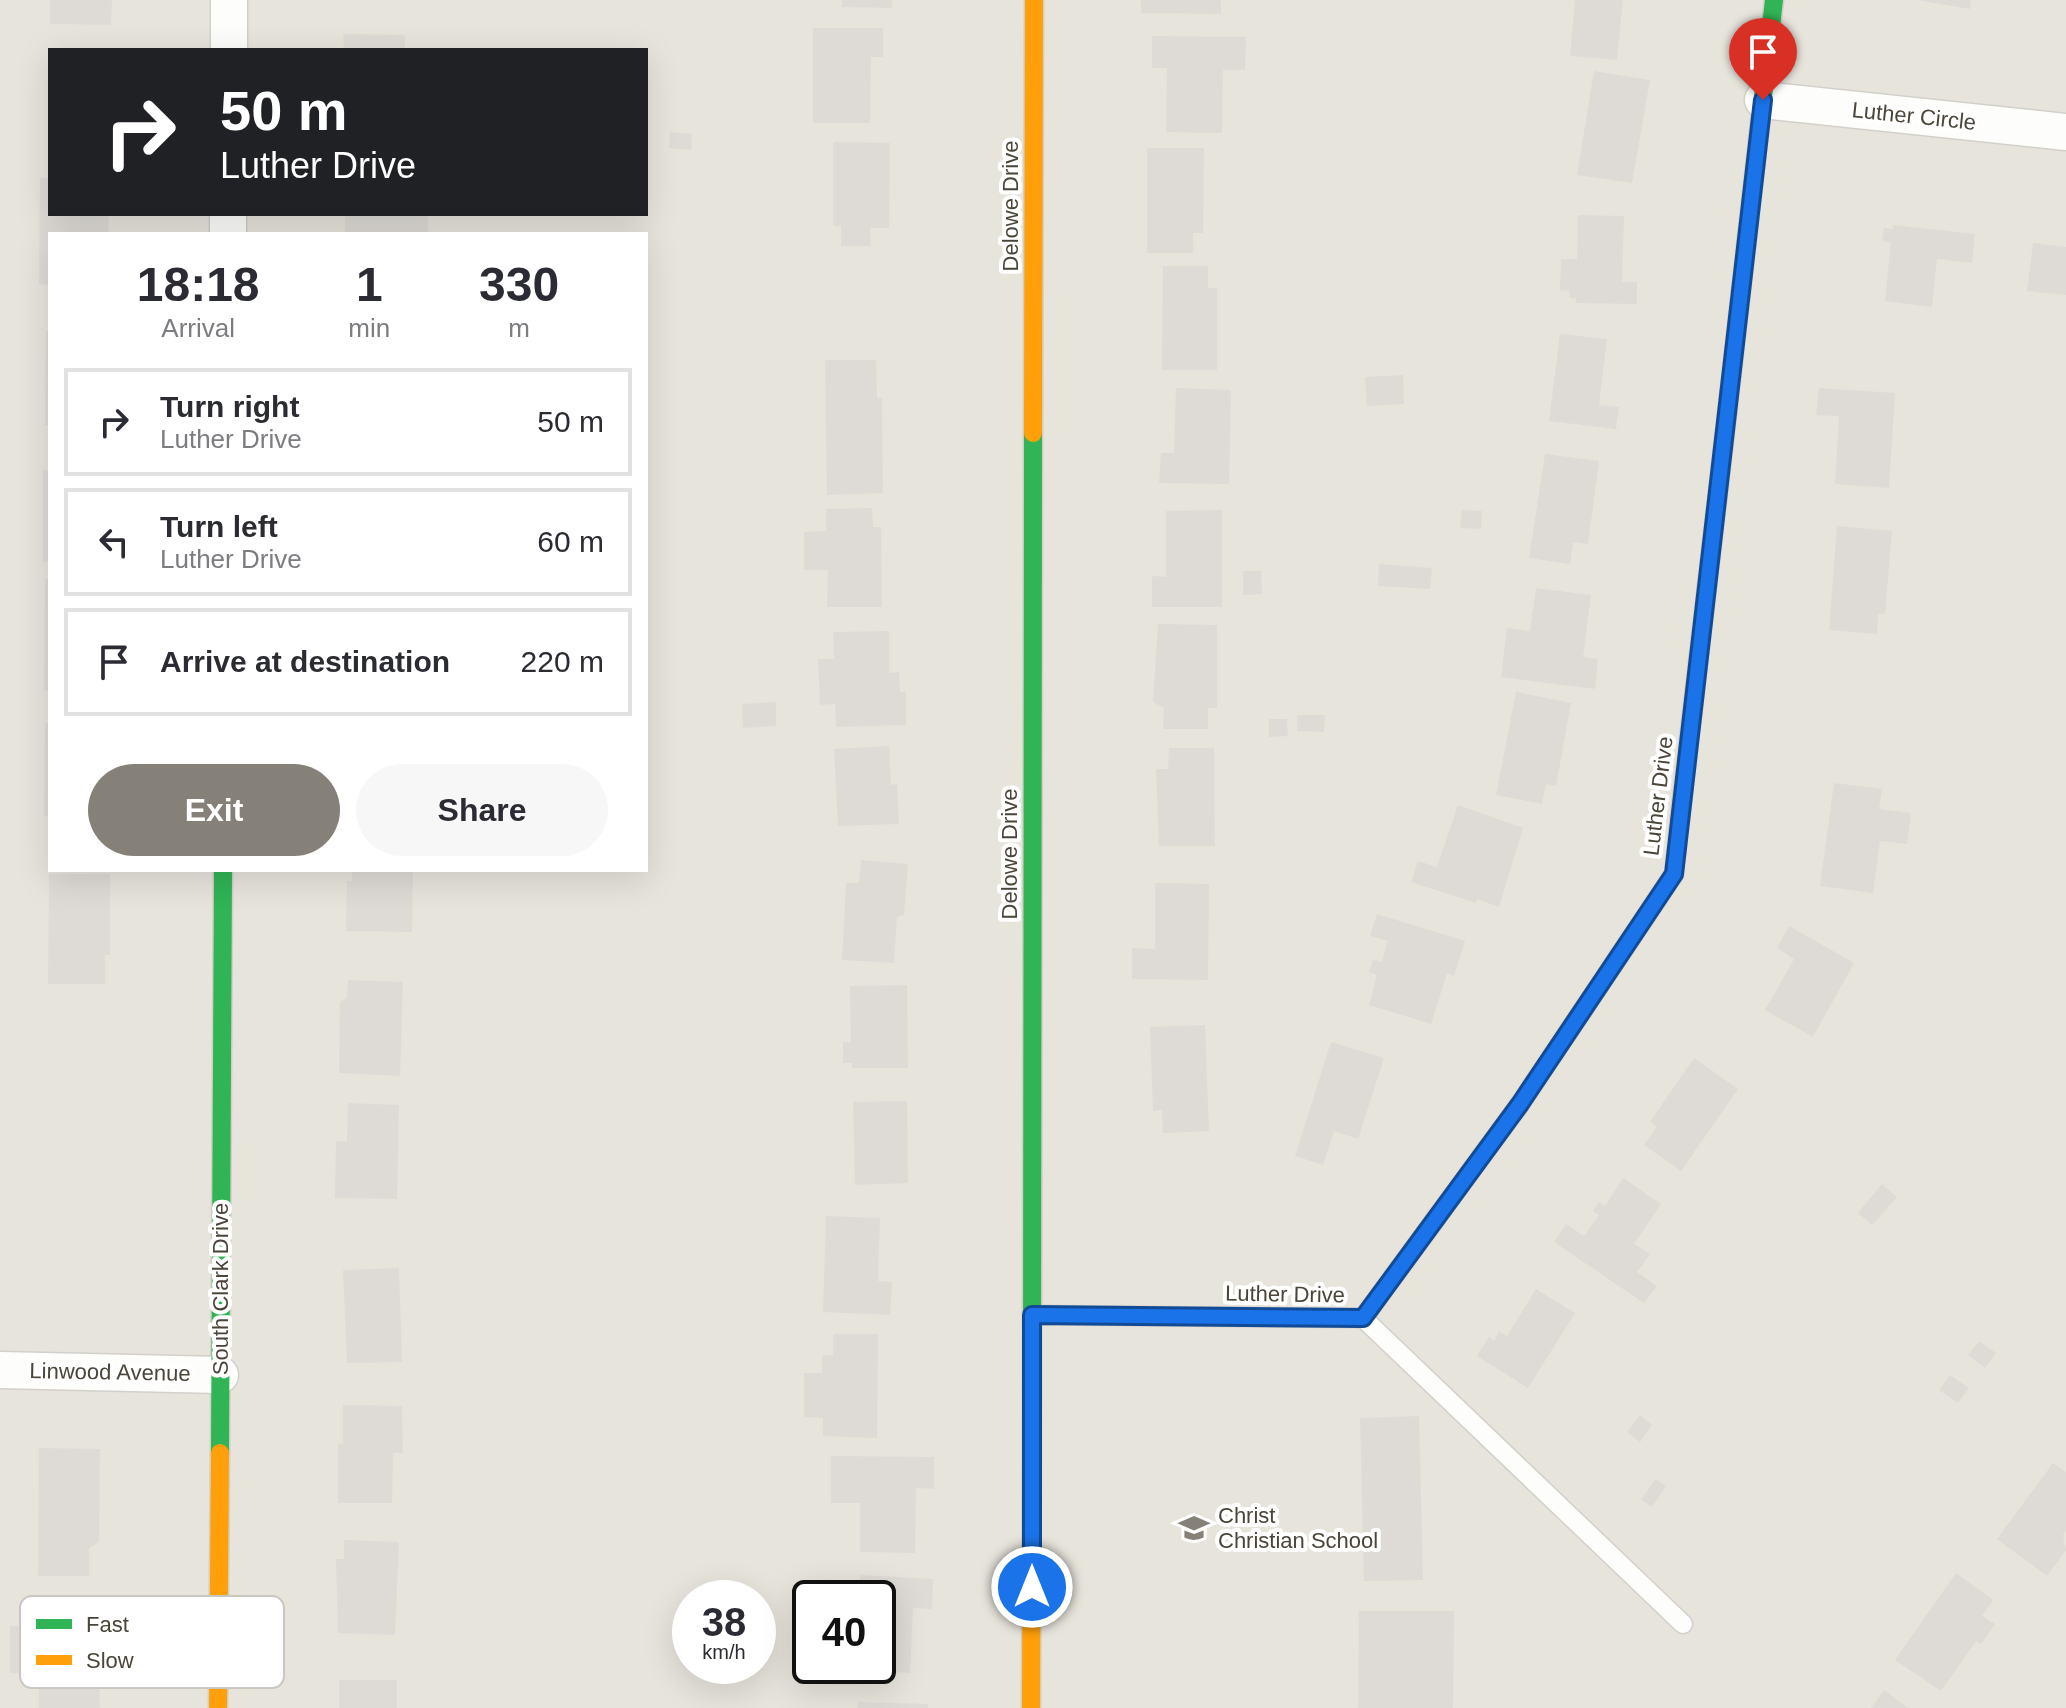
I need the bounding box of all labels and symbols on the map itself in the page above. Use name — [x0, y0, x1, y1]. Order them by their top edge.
pin — [1729, 18, 1797, 100]
street label: Luther Circle — [1851, 97, 1977, 135]
street label: Delowe Drive — [998, 141, 1023, 271]
street label: Luther Drive — [1638, 735, 1678, 857]
street label: Delowe Drive — [997, 789, 1022, 919]
street label: South Clark Drive — [208, 1203, 233, 1375]
street label: Luther Drive — [1225, 1280, 1345, 1308]
street label: Linwood Avenue — [29, 1358, 191, 1386]
place label: Christ Christian School — [1218, 1503, 1378, 1553]
school or university icon: Christ Christian School — [1177, 1511, 1211, 1545]
position arrow — [990, 1545, 1074, 1629]
speed limit sign: 40 — [792, 1580, 896, 1684]
legend — [20, 1596, 284, 1688]
text: Fast — [86, 1612, 129, 1637]
text: Slow — [86, 1648, 134, 1673]

